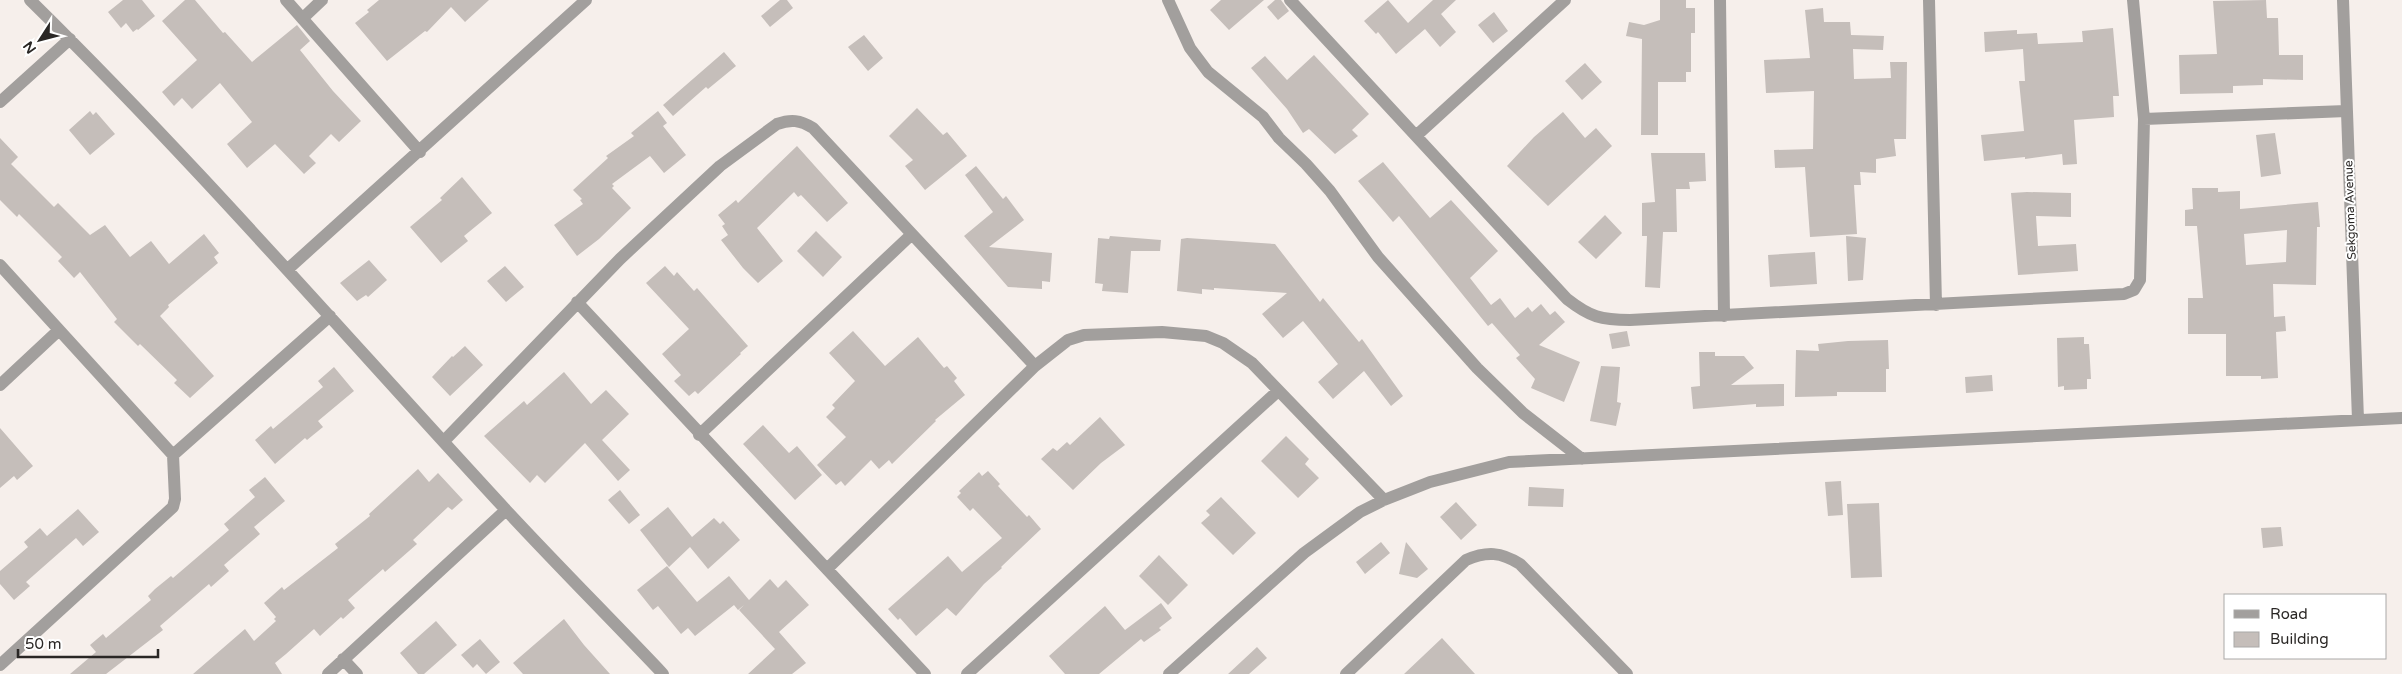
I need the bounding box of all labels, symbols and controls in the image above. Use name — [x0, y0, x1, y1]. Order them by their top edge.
north arrow — [15, 15, 65, 65]
text: N — [20, 38, 40, 57]
street label: Sekgoma Avenue — [2341, 160, 2359, 260]
legend — [2224, 594, 2387, 659]
text: Road — [2270, 605, 2308, 623]
scale bar — [18, 626, 158, 658]
text: Building — [2270, 630, 2329, 648]
text: 50 m — [25, 635, 62, 653]

